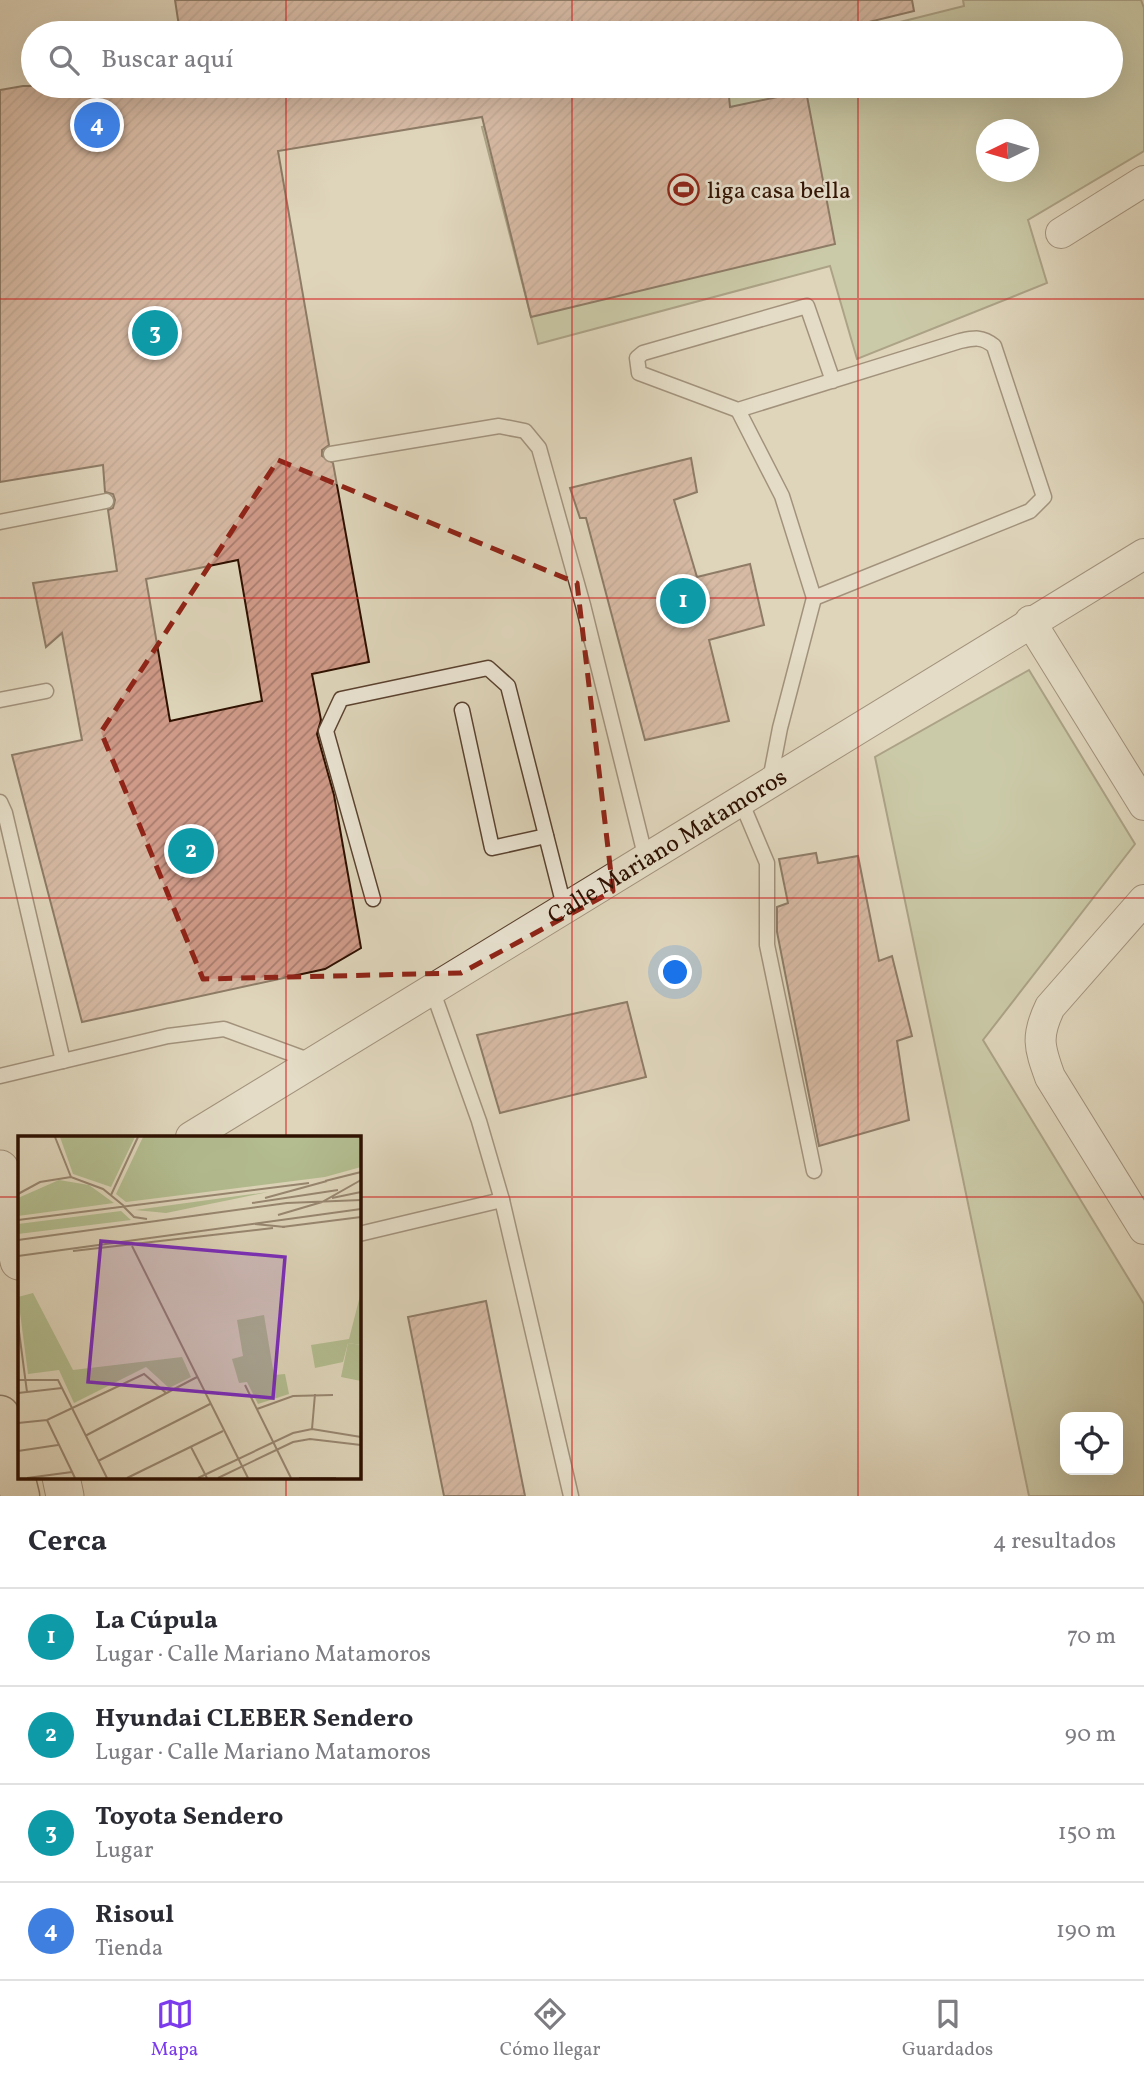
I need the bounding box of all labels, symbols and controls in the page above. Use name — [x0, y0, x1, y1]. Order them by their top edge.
search box — [21, 21, 1123, 98]
icon: search — [45, 41, 83, 79]
text: Buscar aquí — [101, 42, 233, 78]
pin: 4 — [74, 99, 120, 151]
north arrow — [976, 119, 1039, 182]
sports icon: liga casa bella — [667, 173, 701, 207]
place label: liga casa bella — [707, 175, 851, 209]
pin: 3 — [132, 307, 178, 359]
pin: 1 — [660, 575, 706, 627]
street label: Calle Mariano Matamoros — [542, 761, 794, 934]
pin: 2 — [168, 825, 214, 877]
your location — [658, 955, 692, 989]
inset map — [18, 1136, 360, 1478]
map controls — [1060, 1412, 1123, 1475]
button: locate — [1060, 1412, 1123, 1475]
text: Cerca — [28, 1521, 107, 1563]
text: 4 resultados — [993, 1526, 1116, 1558]
text: La Cúpula — [95, 1603, 218, 1639]
text: 1 — [46, 1621, 56, 1653]
text: 70 m — [1067, 1621, 1116, 1653]
text: Lugar · Calle Mariano Matamoros — [95, 1639, 431, 1671]
text: Hyundai CLEBER Sendero — [95, 1701, 413, 1737]
text: 2 — [45, 1719, 57, 1751]
text: 90 m — [1065, 1719, 1116, 1751]
text: Lugar · Calle Mariano Matamoros — [95, 1737, 431, 1769]
text: Toyota Sendero — [95, 1799, 283, 1835]
text: 3 — [45, 1817, 57, 1849]
text: 150 m — [1058, 1817, 1116, 1849]
text: Lugar — [95, 1835, 154, 1867]
text: Risoul — [95, 1897, 174, 1933]
text: 4 — [44, 1915, 58, 1947]
text: 190 m — [1056, 1915, 1116, 1947]
text: Tienda — [95, 1933, 163, 1965]
tab: Mapa — [151, 1995, 198, 2063]
tab: Cómo llegar — [500, 1995, 601, 2063]
tab: Guardados — [902, 1995, 993, 2063]

